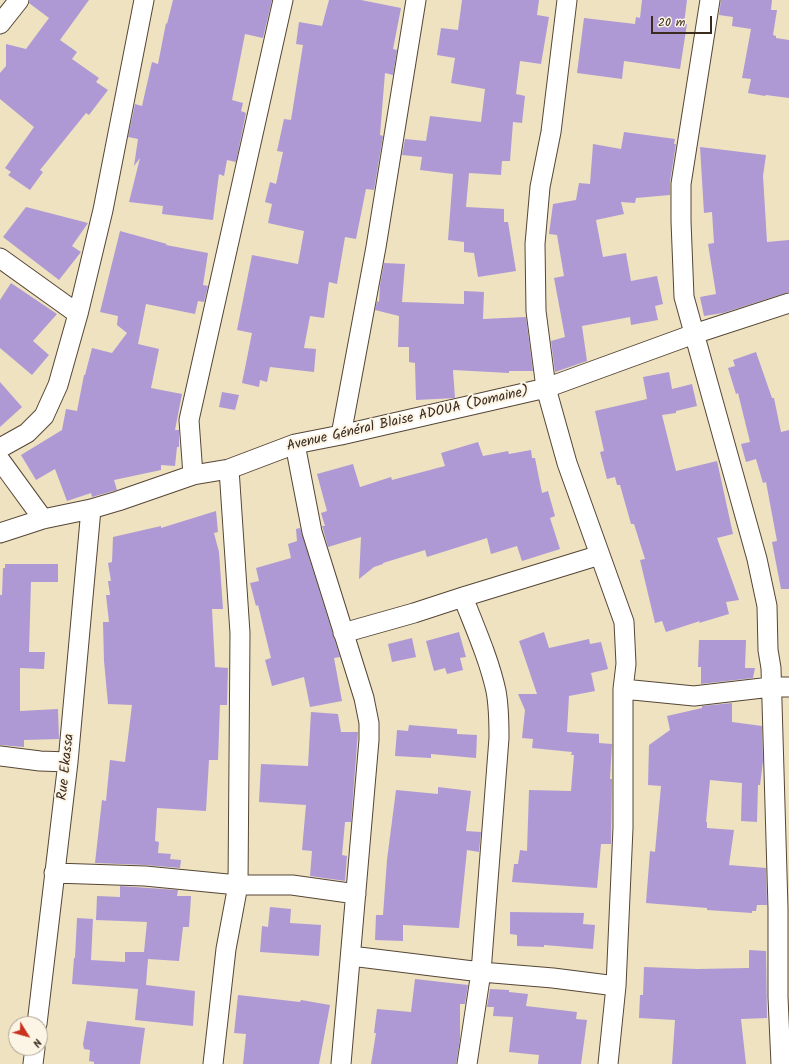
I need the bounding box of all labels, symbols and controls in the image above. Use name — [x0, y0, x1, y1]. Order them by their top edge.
scale bar — [653, 8, 714, 34]
text: 20 m — [658, 13, 685, 32]
street label: Avenue Général Blaise ADOUA (Domaine) — [285, 384, 531, 456]
street label: Rue Ekassa — [55, 733, 79, 801]
north arrow — [8, 1016, 48, 1056]
text: N — [28, 1034, 46, 1051]

